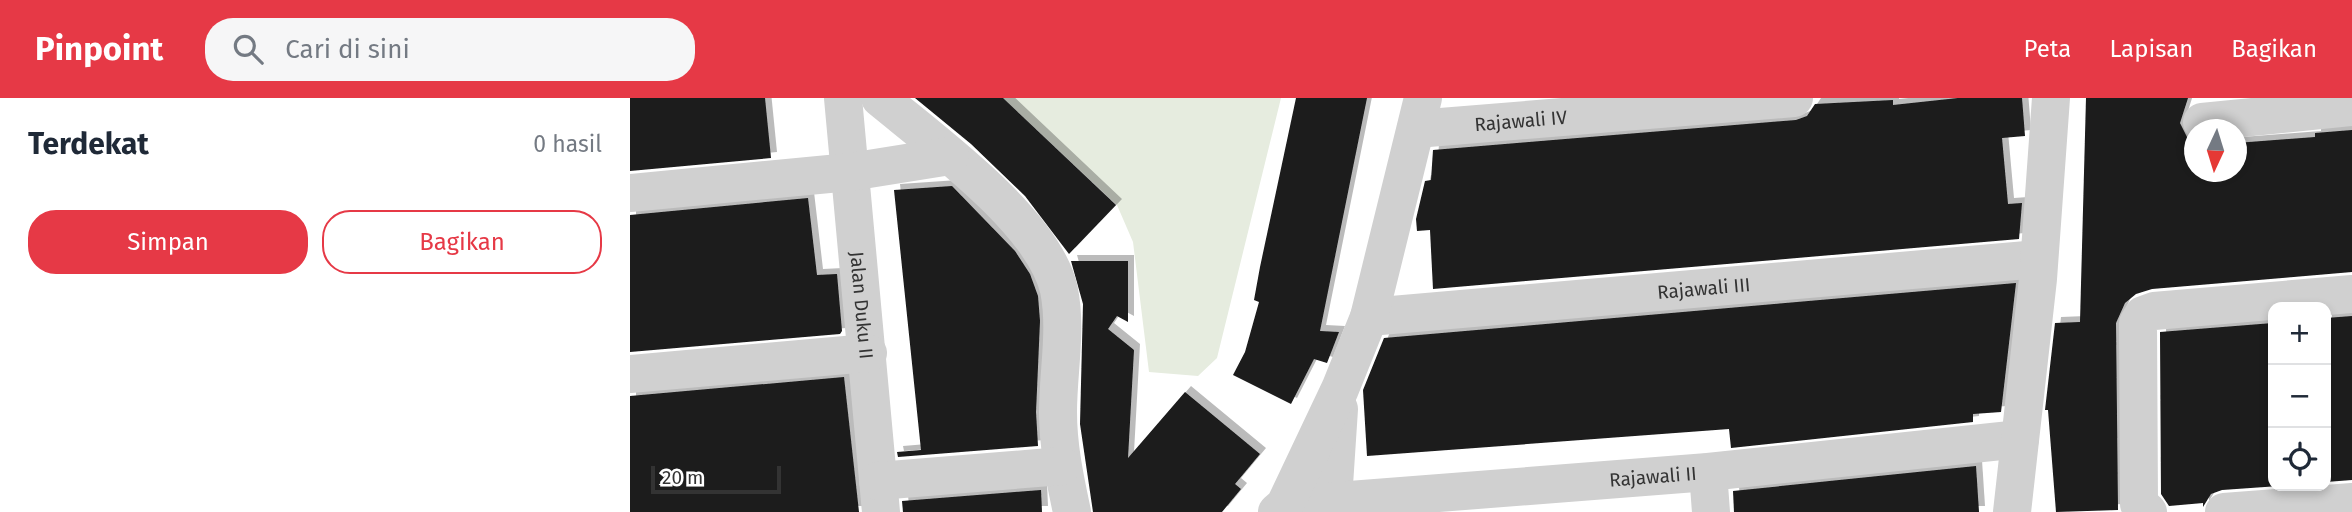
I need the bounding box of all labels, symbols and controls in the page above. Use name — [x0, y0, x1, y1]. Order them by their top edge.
search box — [205, 18, 695, 81]
text: Pinpoint — [35, 29, 163, 69]
icon: search — [229, 30, 267, 68]
text: Cari di sini — [285, 34, 410, 65]
text: Peta — [2024, 35, 2071, 63]
text: Lapisan — [2109, 35, 2193, 63]
text: Bagikan — [2231, 35, 2317, 63]
street label: Rajawali IV — [1474, 106, 1568, 136]
north arrow — [2184, 119, 2247, 182]
text: Terdekat — [28, 126, 149, 162]
text: 0 hasil — [533, 130, 602, 158]
button: Simpan — [28, 210, 308, 274]
button: Bagikan — [322, 210, 602, 274]
street label: Jalan Duku II — [845, 250, 878, 360]
street label: Rajawali III — [1656, 273, 1751, 304]
map controls — [2268, 302, 2331, 491]
button: + — [2268, 302, 2331, 365]
button: − — [2268, 365, 2331, 428]
button: locate — [2268, 428, 2331, 491]
street label: Rajawali II — [1608, 462, 1698, 492]
scale bar — [651, 463, 780, 495]
text: 20 m — [662, 466, 703, 489]

